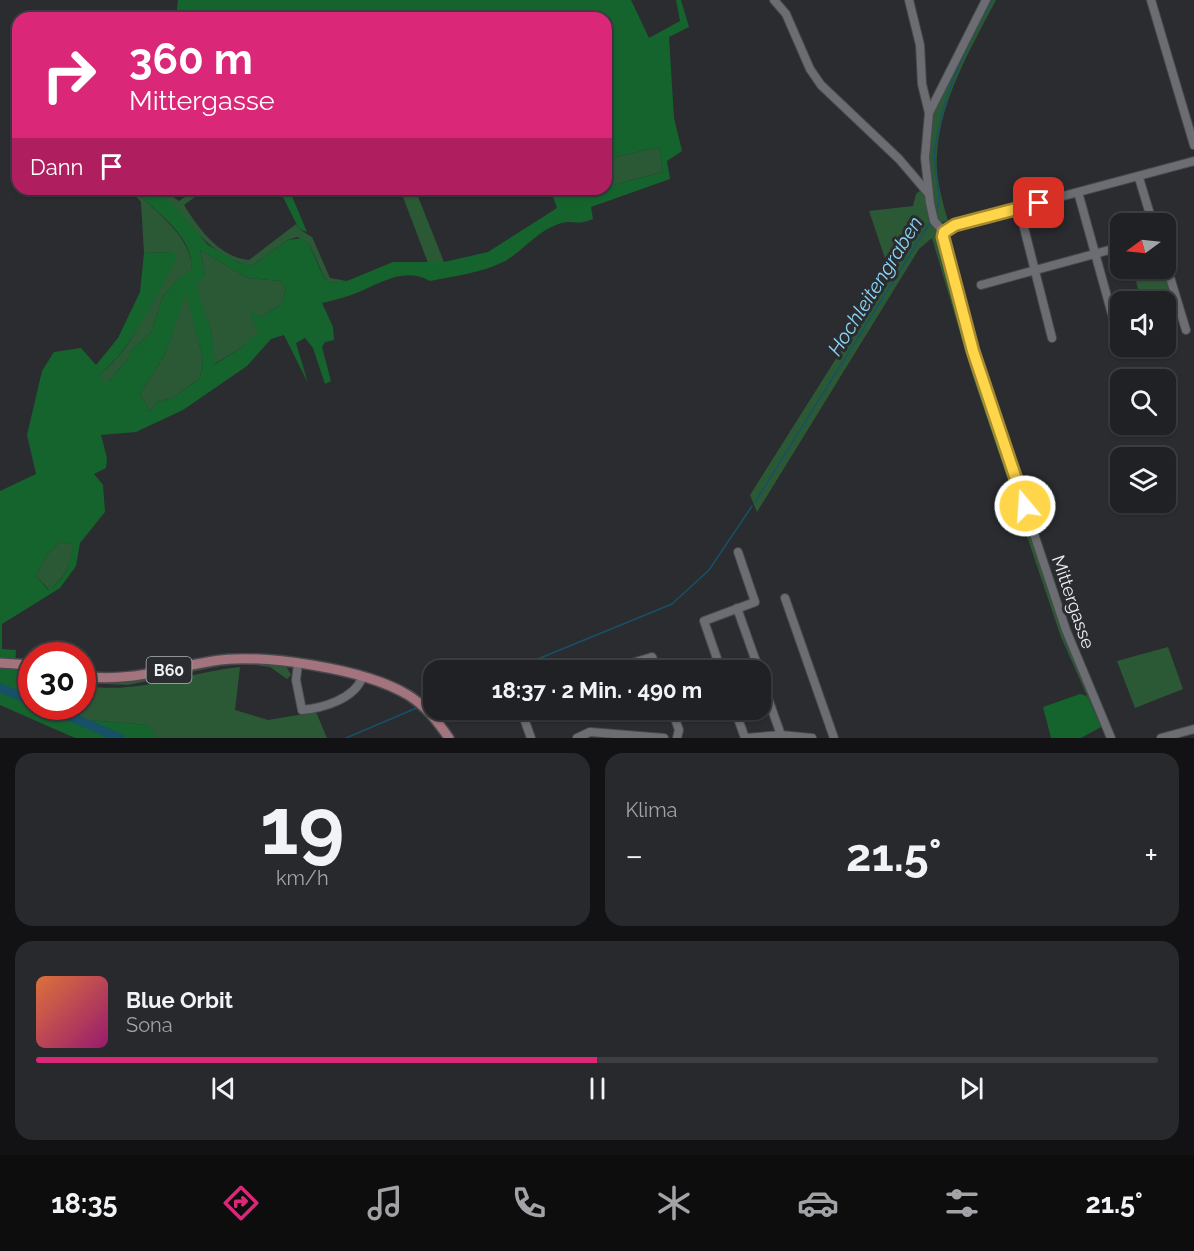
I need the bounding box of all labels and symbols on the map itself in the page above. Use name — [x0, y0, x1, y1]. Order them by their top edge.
pin — [1013, 177, 1064, 228]
water label: Hochleitengraben — [823, 212, 927, 360]
north arrow — [1110, 213, 1176, 279]
position arrow — [993, 474, 1057, 538]
street label: Mittergasse — [1048, 552, 1099, 652]
speed limit sign: 30 — [18, 642, 96, 720]
road number: B60 — [146, 657, 192, 683]

